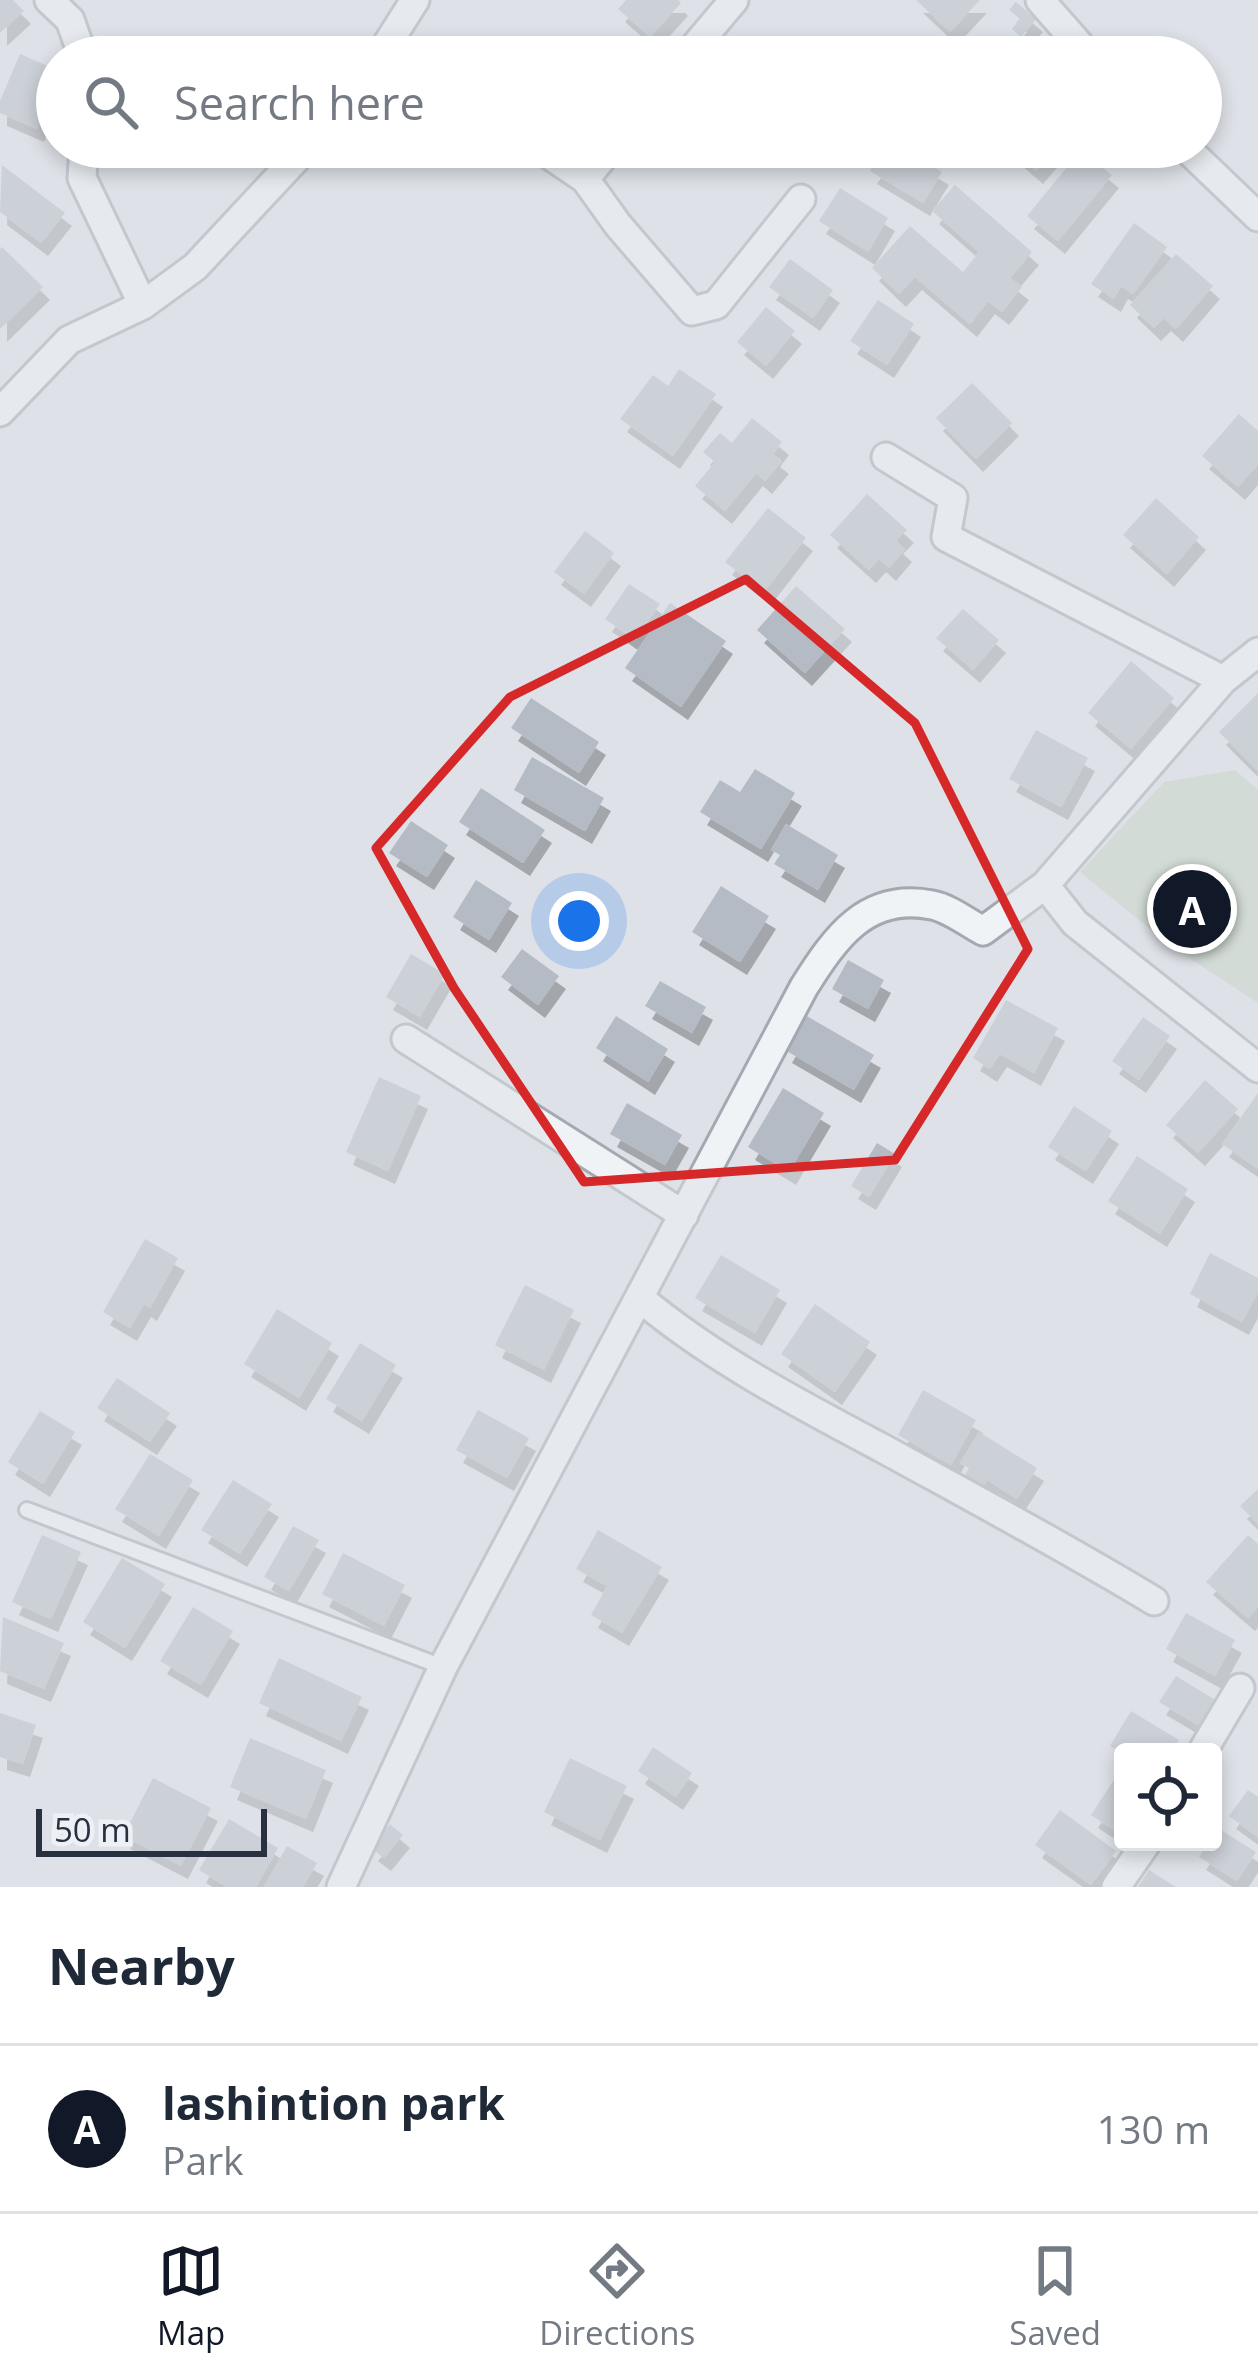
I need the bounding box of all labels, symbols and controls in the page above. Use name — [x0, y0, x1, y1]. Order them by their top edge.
search box — [36, 36, 1222, 168]
icon: search — [78, 69, 144, 135]
text: Search here — [174, 72, 425, 133]
pin: A — [1153, 864, 1231, 954]
your location — [549, 891, 609, 951]
map controls — [1114, 1743, 1222, 1851]
button: locate — [1114, 1743, 1222, 1851]
scale bar — [36, 1803, 267, 1856]
text: 50 m — [54, 1807, 131, 1852]
text: Nearby — [48, 1930, 235, 2000]
text: lashintion park — [162, 2072, 505, 2133]
text: A — [74, 2102, 100, 2155]
text: 130 m — [1097, 2102, 1210, 2155]
text: Park — [162, 2133, 244, 2186]
tab: Map — [157, 2238, 225, 2355]
tab: Directions — [539, 2238, 695, 2355]
tab: Saved — [1009, 2238, 1101, 2355]

